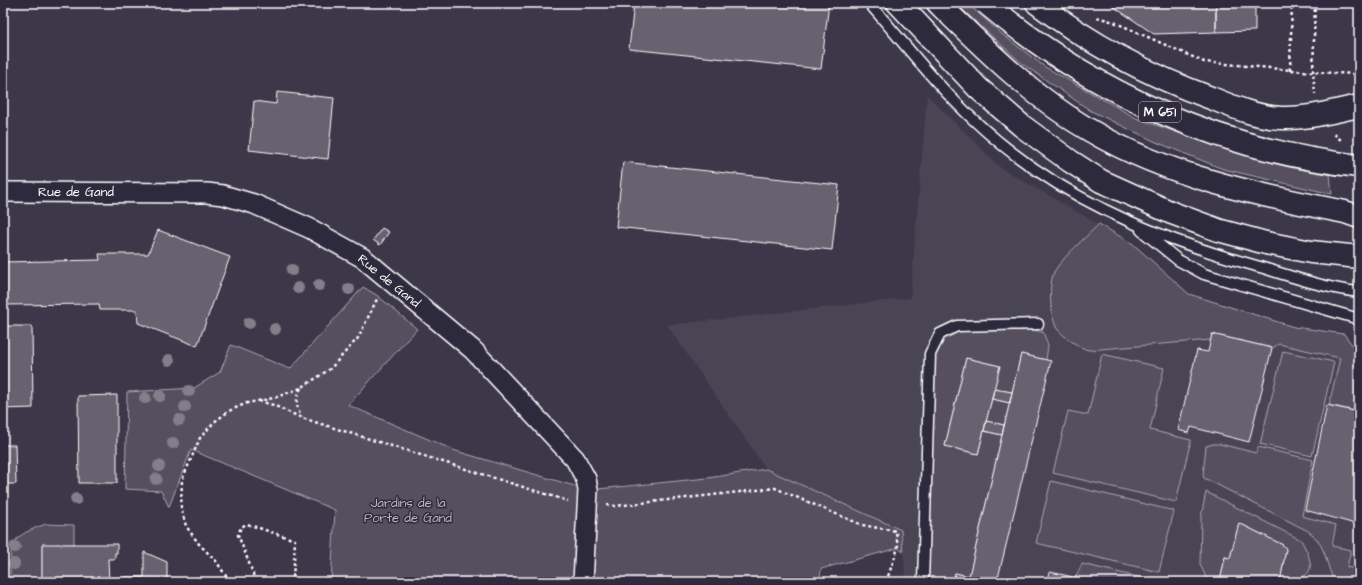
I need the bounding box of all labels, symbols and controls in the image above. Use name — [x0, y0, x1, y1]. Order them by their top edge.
road number: M 651 — [1139, 102, 1181, 122]
street label: Rue de Gand — [38, 183, 114, 201]
street label: Rue de Gand — [354, 250, 424, 312]
park label: Jardins de la Porte de Gand — [364, 494, 452, 527]

